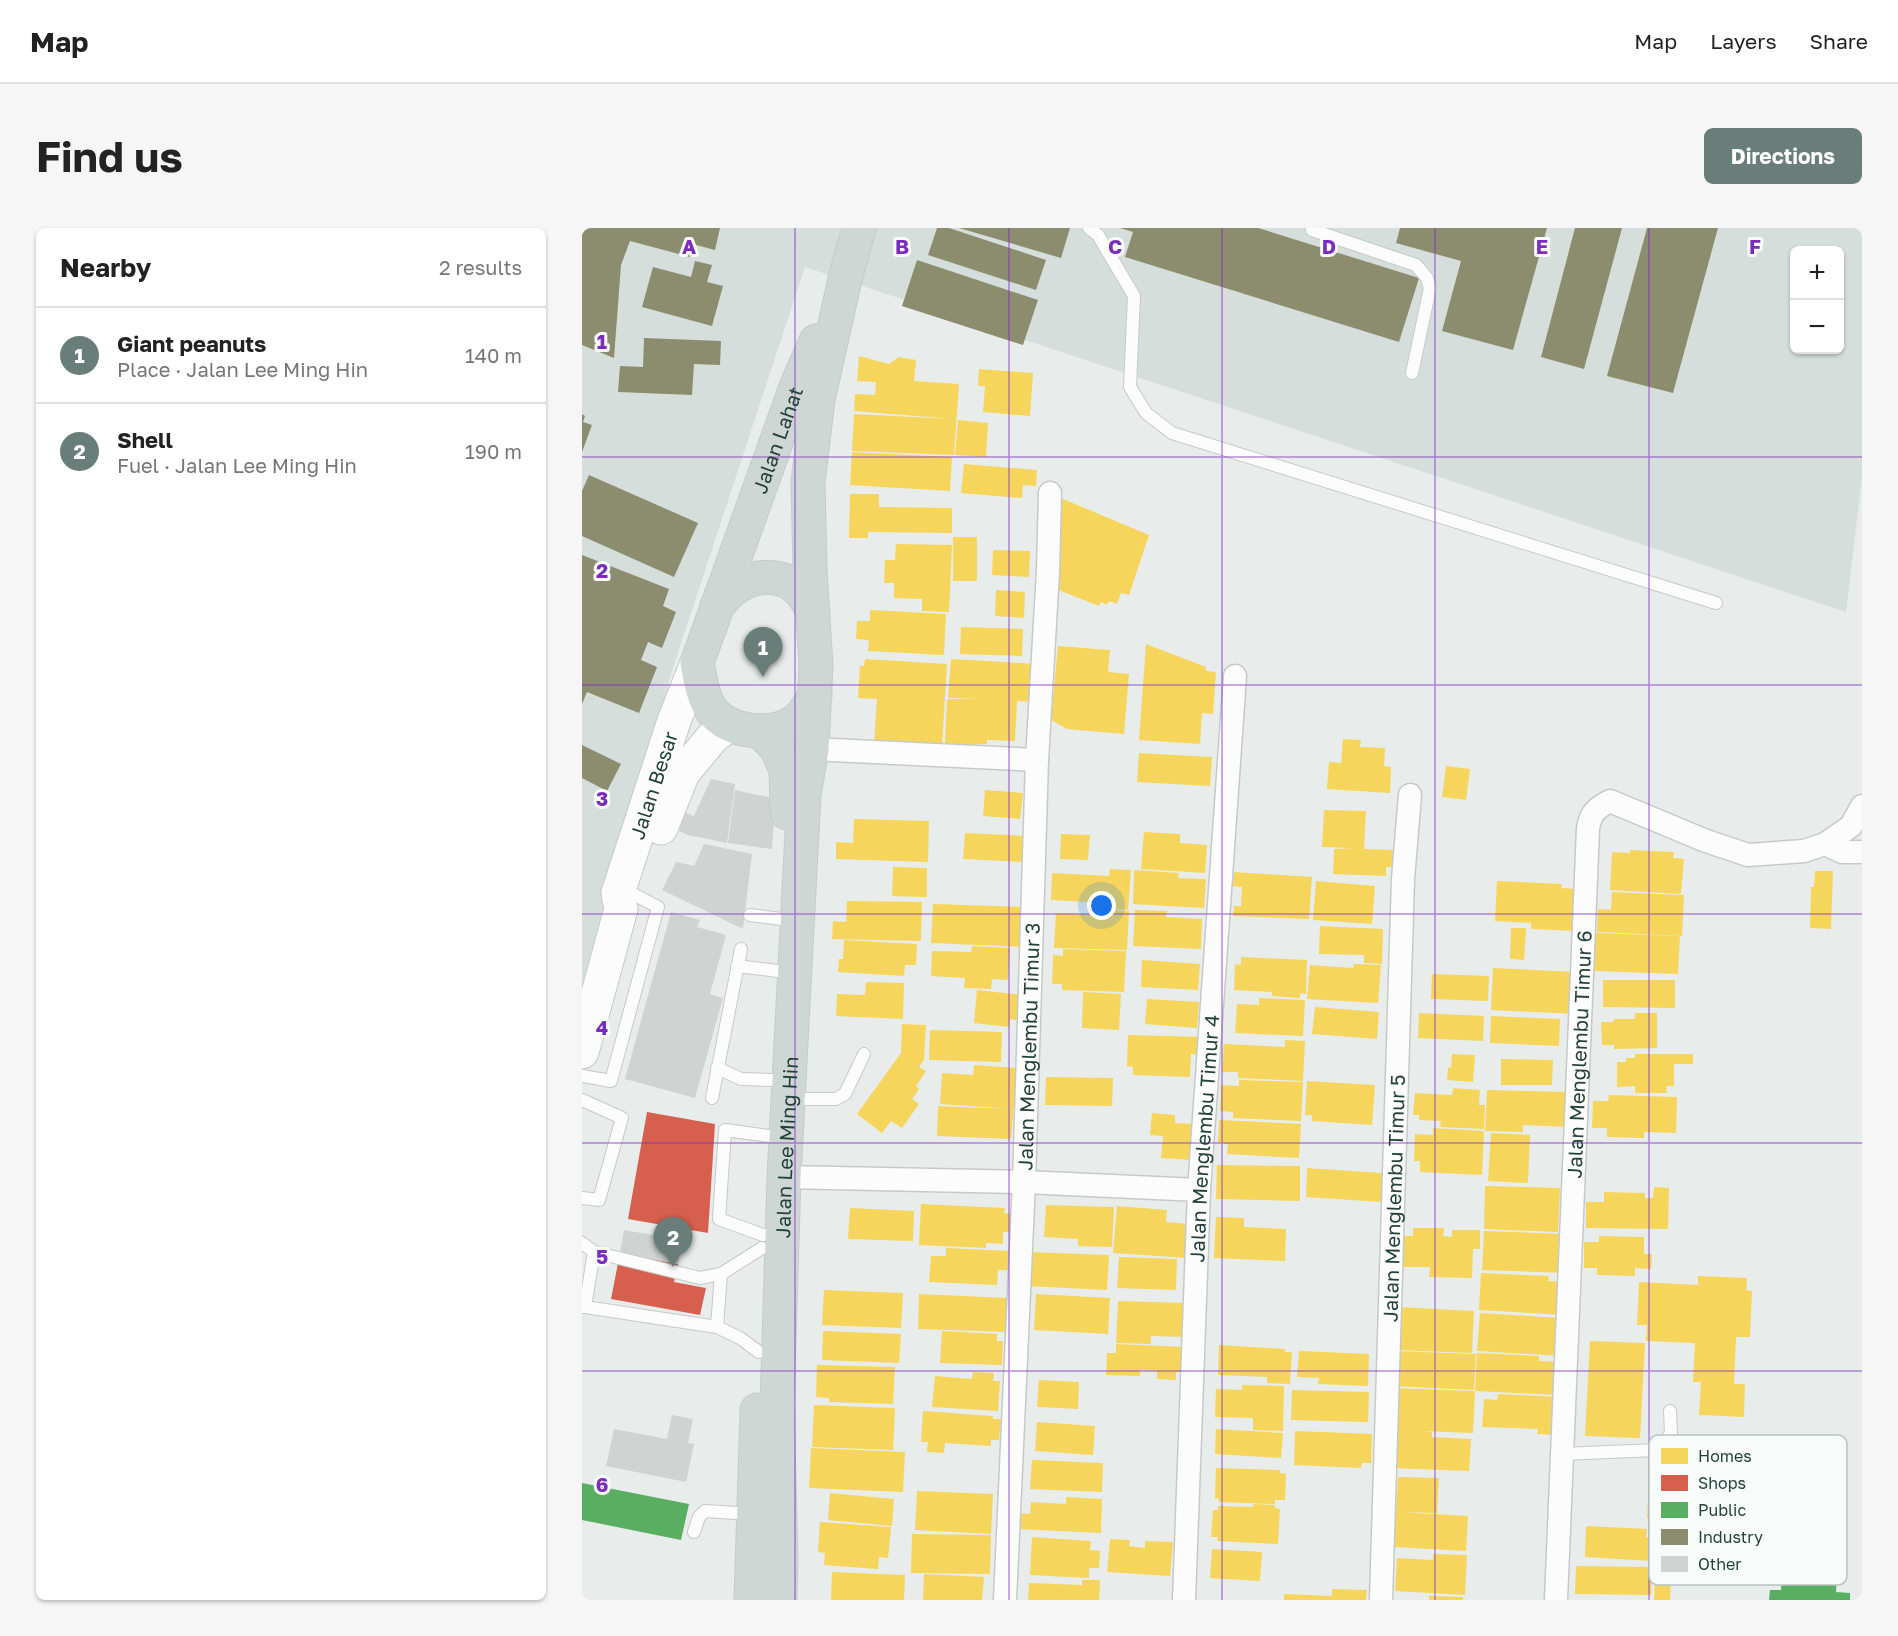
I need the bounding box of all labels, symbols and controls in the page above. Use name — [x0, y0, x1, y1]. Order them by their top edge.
text: Map — [30, 25, 88, 58]
text: Map — [1634, 28, 1677, 54]
text: Layers — [1710, 28, 1777, 54]
text: Share — [1810, 28, 1868, 54]
button: Directions — [1704, 128, 1862, 184]
text: Find us — [36, 131, 183, 181]
text: A — [682, 234, 696, 258]
text: B — [895, 234, 909, 258]
text: C — [1108, 234, 1122, 258]
text: D — [1322, 234, 1336, 258]
text: E — [1536, 234, 1548, 258]
text: F — [1749, 234, 1761, 258]
map controls — [1790, 246, 1844, 354]
button: + — [1790, 246, 1844, 300]
text: Nearby — [60, 252, 151, 283]
text: 2 results — [439, 255, 522, 279]
button: − — [1790, 300, 1844, 354]
text: 1 — [597, 329, 607, 353]
text: Giant peanuts — [117, 330, 266, 357]
text: 1 — [74, 343, 85, 367]
text: 140 m — [465, 343, 522, 367]
text: Place · Jalan Lee Ming Hin — [117, 357, 368, 381]
street label: Jalan Lahat — [747, 383, 807, 497]
text: Shell — [117, 426, 173, 453]
text: 2 — [73, 439, 86, 463]
text: 190 m — [465, 439, 522, 463]
text: Fuel · Jalan Lee Ming Hin — [117, 453, 357, 477]
text: 2 — [596, 558, 608, 582]
pin: 1 — [744, 628, 783, 677]
street label: Jalan Besar — [624, 728, 682, 842]
text: 3 — [596, 786, 608, 810]
your location — [1087, 891, 1116, 920]
street label: Jalan Menglembu Timur 3 — [1012, 922, 1044, 1171]
street label: Jalan Menglembu Timur 6 — [1562, 930, 1596, 1179]
street label: Jalan Menglembu Timur 4 — [1184, 1014, 1223, 1263]
text: 4 — [596, 1015, 608, 1039]
street label: Jalan Lee Ming Hin — [770, 1056, 802, 1238]
street label: Jalan Menglembu Timur 5 — [1377, 1074, 1409, 1322]
pin: 2 — [654, 1218, 692, 1267]
text: 5 — [596, 1244, 608, 1268]
legend — [1649, 1435, 1847, 1585]
text: Homes — [1698, 1446, 1752, 1466]
text: 6 — [596, 1472, 608, 1496]
text: Shops — [1698, 1473, 1746, 1493]
text: Public — [1698, 1500, 1746, 1520]
text: Industry — [1698, 1527, 1763, 1547]
text: Other — [1698, 1554, 1742, 1574]

